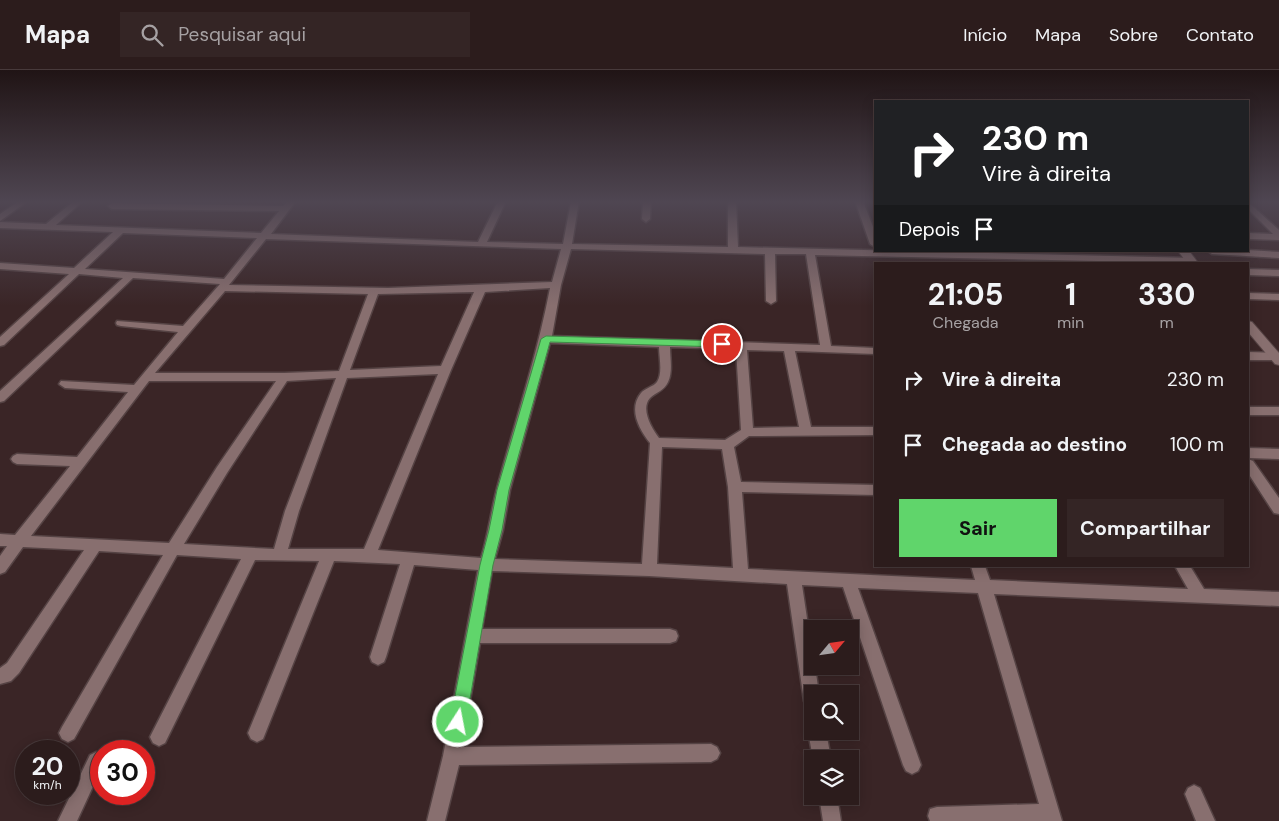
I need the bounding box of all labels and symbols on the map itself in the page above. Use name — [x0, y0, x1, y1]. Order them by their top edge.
pin — [701, 323, 743, 365]
north arrow — [804, 620, 859, 675]
position arrow — [431, 695, 483, 747]
speed limit sign: 30 — [90, 740, 155, 805]

